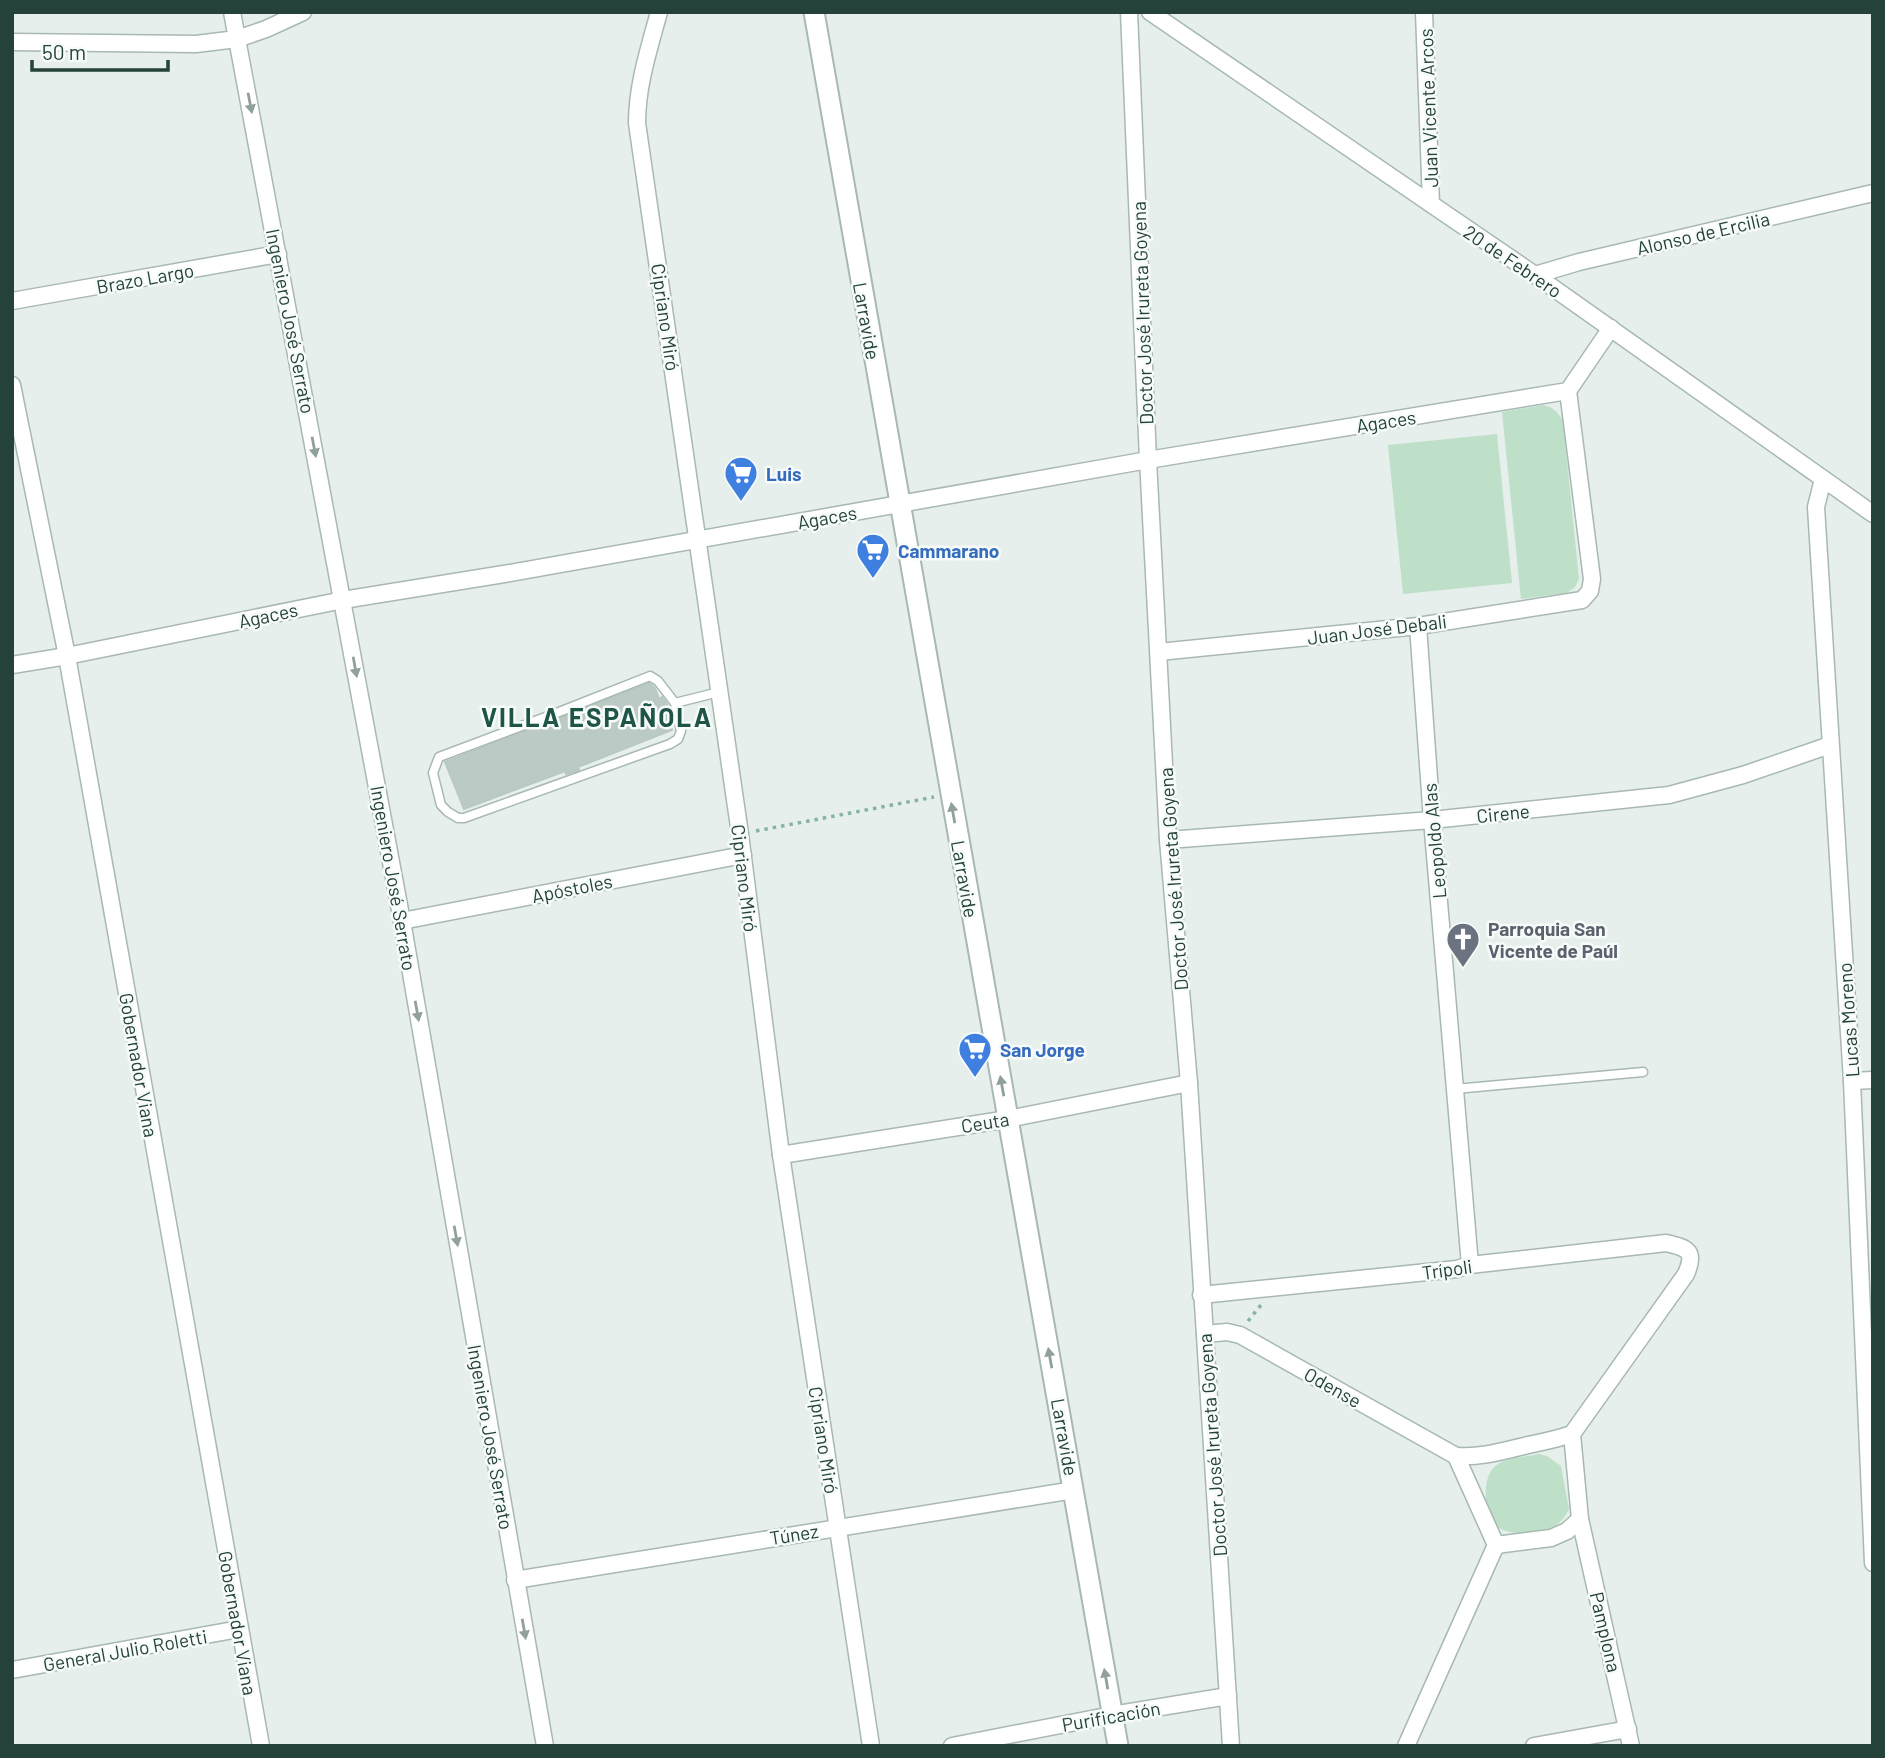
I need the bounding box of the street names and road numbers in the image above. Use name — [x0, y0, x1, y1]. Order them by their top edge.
street label: Juan Vicente Arcos — [1414, 28, 1442, 188]
street label: Doctor José Irureta Goyena — [1127, 201, 1157, 425]
street label: Alonso de Ercilia — [1634, 206, 1772, 260]
street label: 20 de Febrero — [1459, 220, 1567, 302]
street label: Ingeniero José Serrato — [262, 227, 320, 415]
street label: Brazo Largo — [94, 258, 196, 298]
street label: Cipriano Miró — [647, 262, 685, 372]
street label: Larravide — [849, 280, 885, 362]
street label: Agaces — [1355, 405, 1417, 437]
street label: Agaces — [795, 500, 859, 534]
street label: Agaces — [236, 598, 300, 632]
street label: Juan José Debali — [1306, 609, 1448, 649]
street label: Doctor José Irureta Goyena — [1154, 767, 1192, 991]
street label: Leopoldo Alas — [1418, 782, 1450, 900]
street label: Ingeniero José Serrato — [366, 784, 422, 972]
street label: Cirene — [1475, 799, 1531, 827]
street label: Cipriano Miró — [727, 823, 763, 933]
street label: Larravide — [947, 838, 983, 920]
street label: Apóstoles — [530, 869, 614, 907]
street label: Lucas Moreno — [1833, 962, 1863, 1078]
street label: Gobernador Viana — [115, 991, 163, 1139]
street label: Ceuta — [959, 1107, 1011, 1137]
street label: Trípoli — [1420, 1254, 1474, 1284]
street label: Doctor José Irureta Goyena — [1193, 1333, 1231, 1557]
street label: Ingeniero José Serrato — [463, 1343, 519, 1531]
street label: Odense — [1300, 1362, 1366, 1412]
street label: Cipriano Miró — [804, 1385, 844, 1495]
street label: Larravide — [1047, 1396, 1083, 1478]
street label: Túnez — [768, 1519, 820, 1549]
street label: Gobernador Viana — [214, 1549, 262, 1697]
street label: Pamplona — [1586, 1590, 1626, 1674]
street label: General Julio Roletti — [41, 1624, 209, 1676]
street label: Purificación — [1060, 1696, 1162, 1736]

